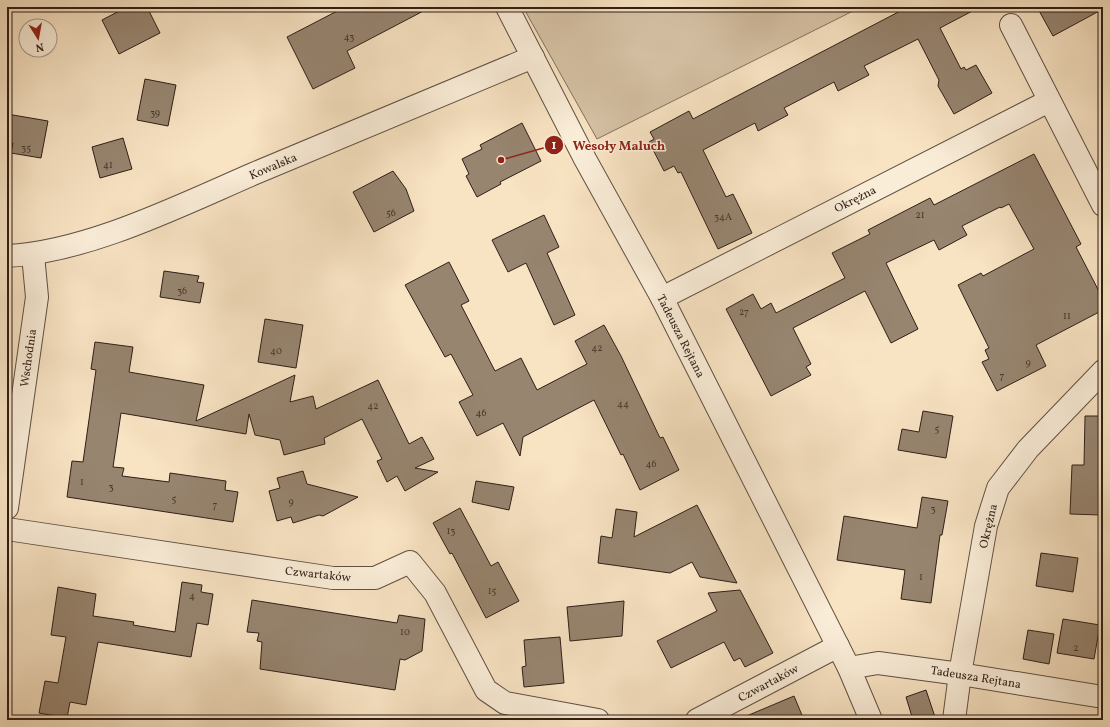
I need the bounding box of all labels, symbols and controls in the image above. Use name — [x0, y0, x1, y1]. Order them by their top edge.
north arrow — [18, 18, 58, 58]
house number: 43 — [344, 30, 354, 44]
text: N — [34, 38, 45, 54]
house number: 39 — [150, 106, 160, 120]
callout: Wesoły Maluch — [544, 133, 673, 158]
text: 1 — [552, 138, 557, 154]
text: Wesoły Maluch — [573, 138, 666, 156]
house number: 35 — [21, 141, 31, 155]
street label: Kowalska — [247, 150, 300, 184]
house number: 41 — [103, 158, 113, 172]
street label: Okrężna — [832, 182, 879, 217]
house number: 56 — [386, 206, 396, 220]
house number: 21 — [915, 208, 925, 222]
house number: 34A — [714, 210, 732, 224]
house number: 36 — [177, 284, 187, 298]
street label: Tadeusza Rejtana — [652, 292, 708, 381]
house number: 27 — [739, 305, 749, 319]
house number: 11 — [1063, 309, 1071, 323]
street label: Wschodnia — [17, 328, 41, 388]
house number: 42 — [591, 341, 603, 355]
house number: 40 — [270, 344, 282, 358]
house number: 9 — [1025, 356, 1031, 370]
house number: 7 — [1000, 369, 1005, 383]
house number: 44 — [617, 397, 629, 411]
house number: 42 — [367, 399, 379, 413]
house number: 46 — [476, 406, 486, 420]
house number: 5 — [935, 422, 940, 436]
house number: 46 — [646, 457, 656, 471]
house number: 1 — [80, 475, 84, 489]
house number: 3 — [108, 480, 114, 494]
house number: 5 — [172, 492, 177, 506]
house number: 9 — [288, 495, 294, 509]
house number: 7 — [213, 498, 218, 512]
house number: 3 — [930, 502, 936, 516]
street label: Okrężna — [976, 502, 1002, 550]
house number: 13 — [446, 524, 456, 538]
street label: Czwartaków — [284, 564, 352, 586]
house number: 1 — [919, 570, 923, 584]
house number: 15 — [488, 584, 497, 598]
house number: 4 — [189, 589, 195, 603]
house number: 10 — [400, 625, 410, 639]
house number: 2 — [1073, 641, 1079, 655]
street label: Czwartaków — [735, 661, 802, 706]
street label: Tadeusza Rejtana — [929, 663, 1022, 693]

